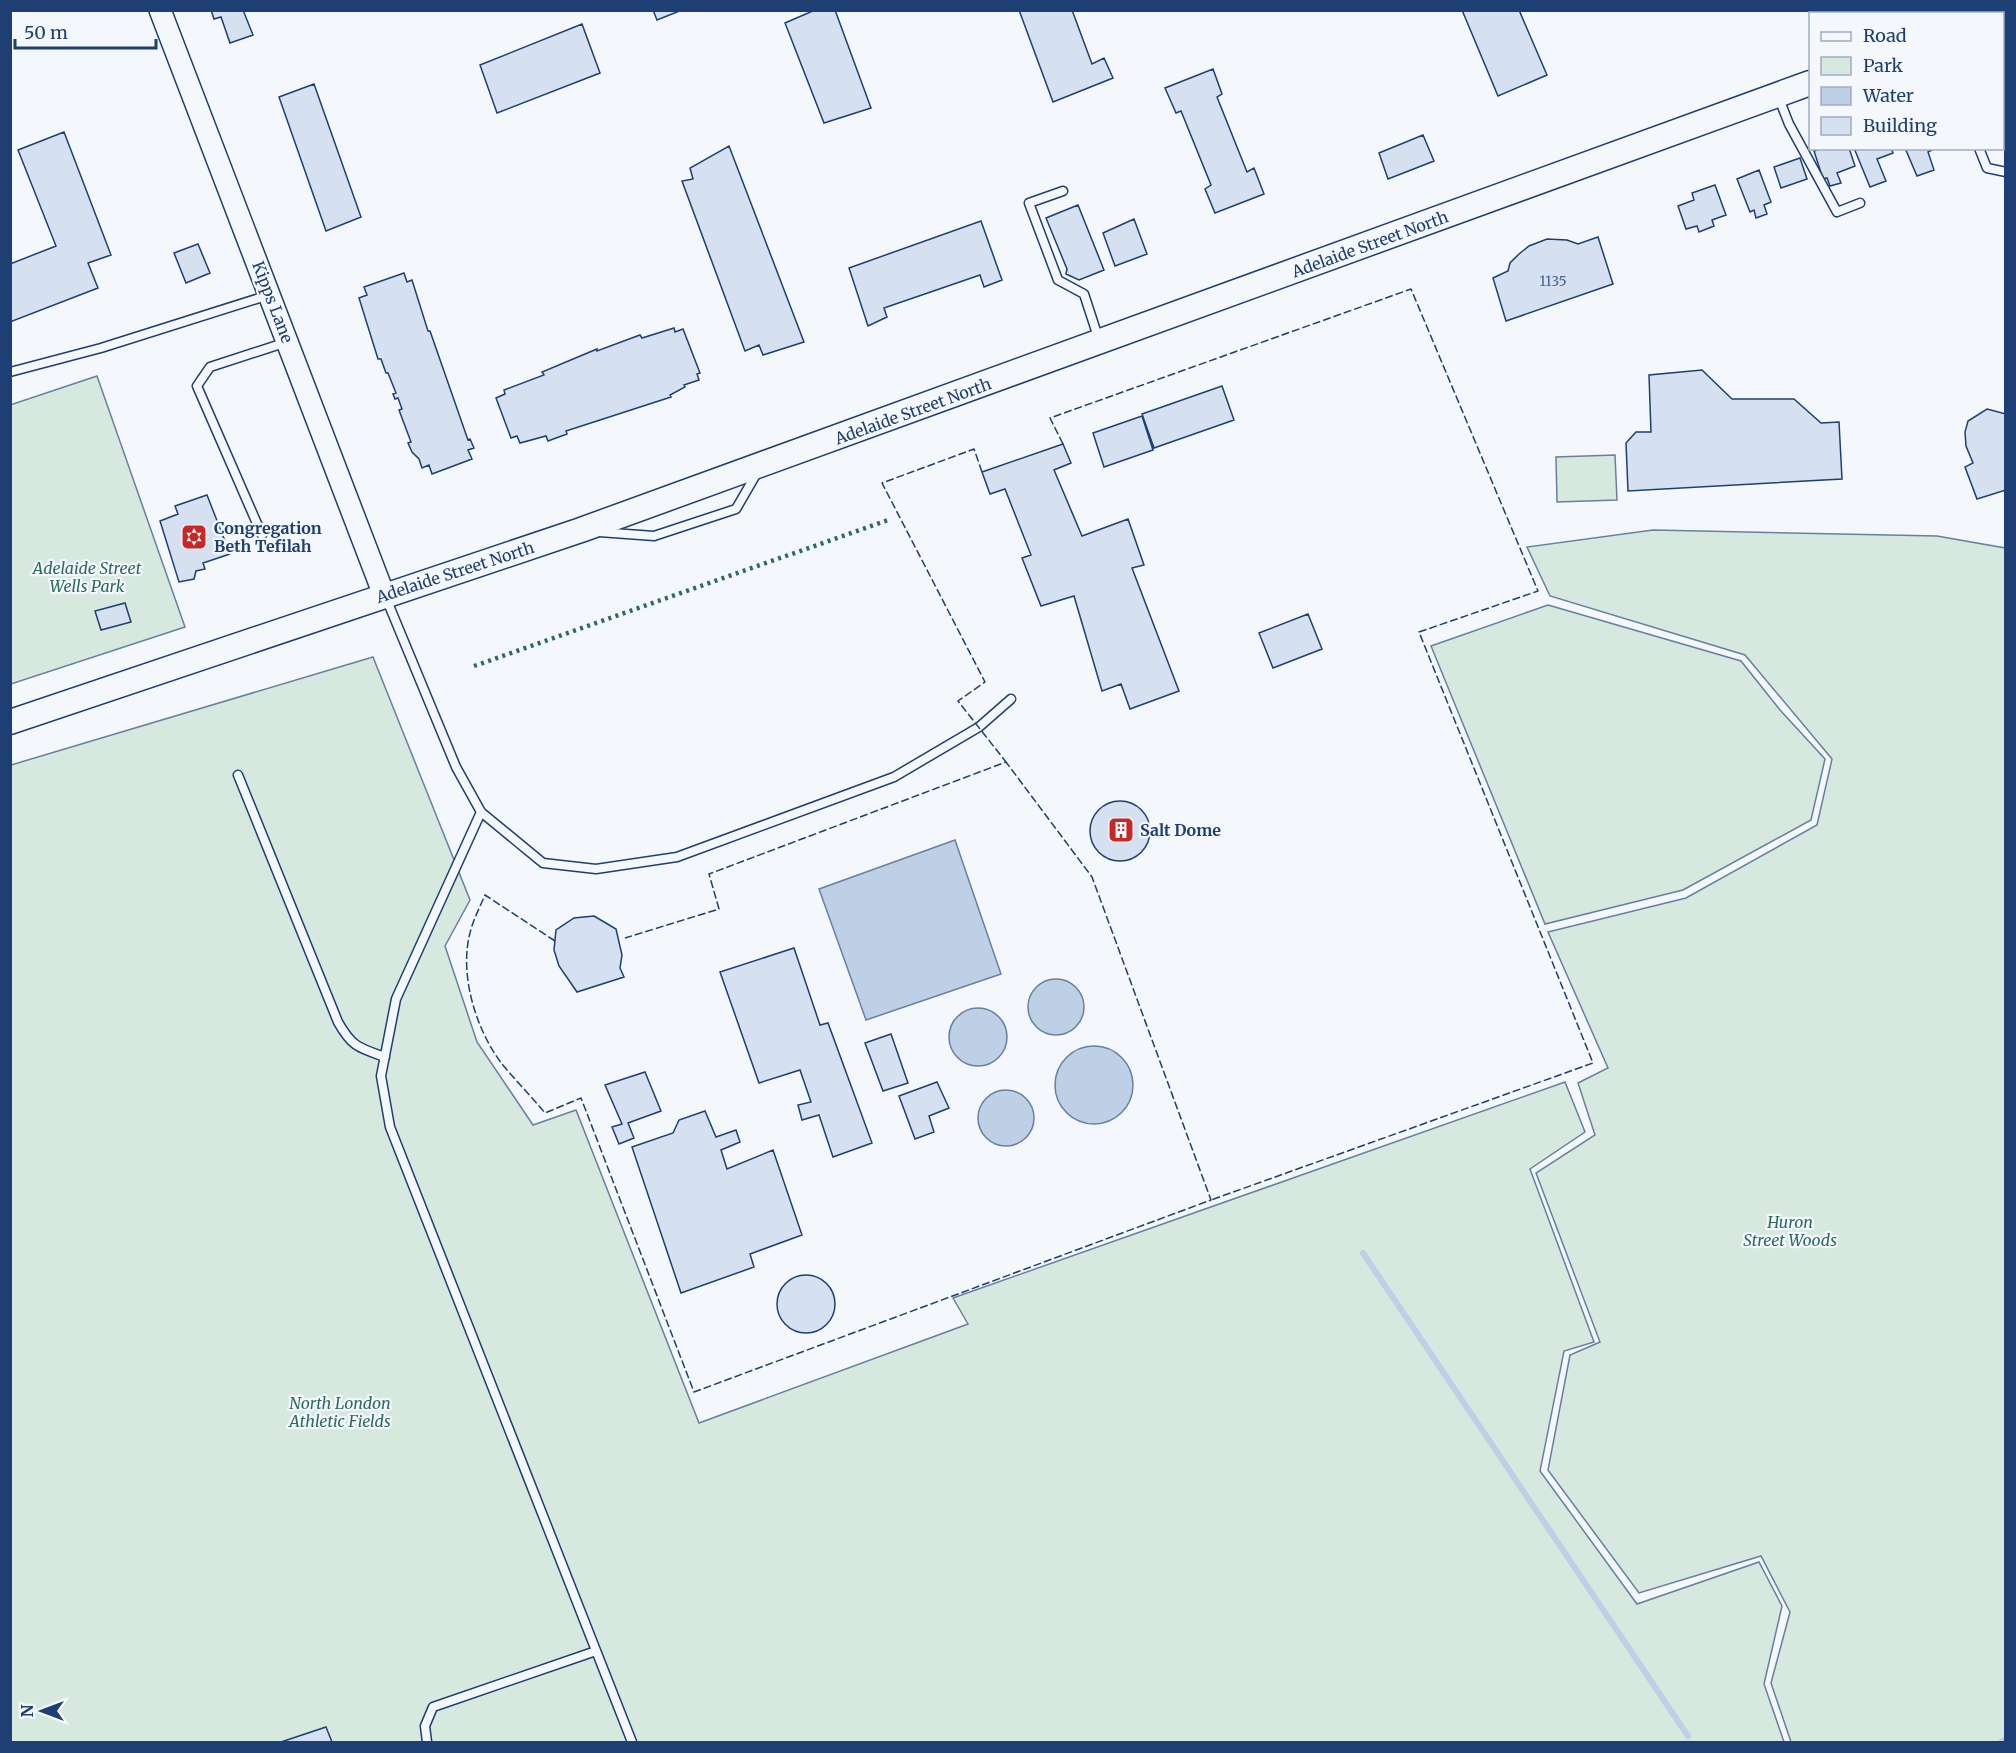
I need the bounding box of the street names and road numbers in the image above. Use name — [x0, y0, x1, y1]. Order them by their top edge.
street label: Adelaide Street North — [1288, 206, 1451, 282]
street label: Kipps Lane — [248, 258, 298, 346]
street label: Adelaide Street North — [831, 373, 994, 449]
street label: Adelaide Street North — [373, 537, 537, 607]

